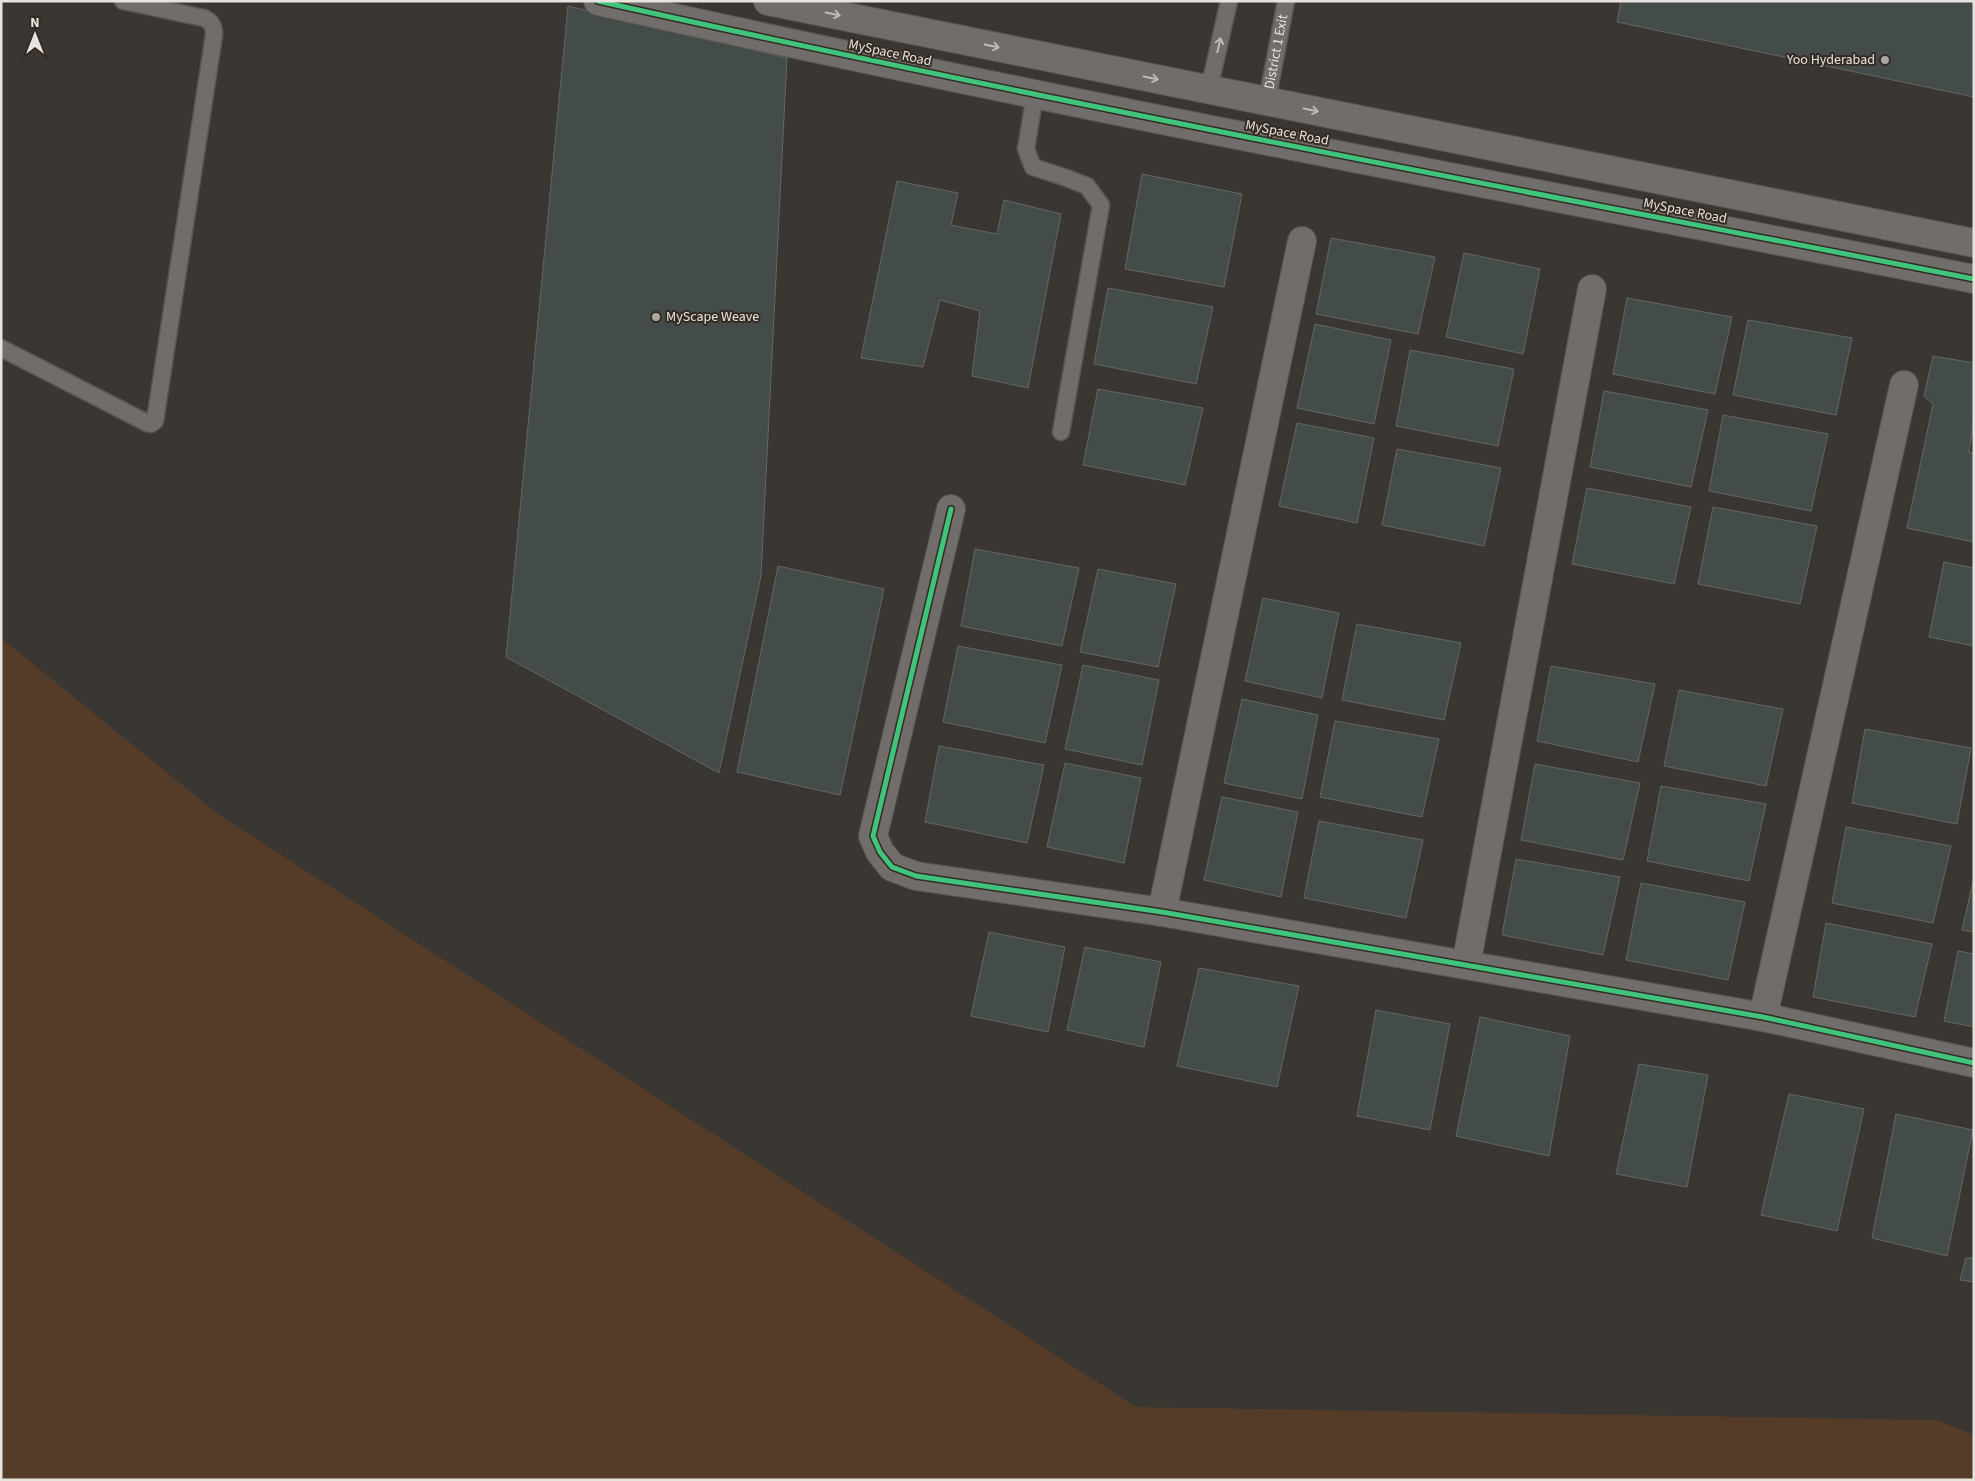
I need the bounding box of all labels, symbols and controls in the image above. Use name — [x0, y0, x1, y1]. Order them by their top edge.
north arrow — [10, 10, 60, 60]
one-way arrow — [824, 10, 840, 19]
text: N — [30, 13, 40, 33]
street label: District 1 Exit — [1259, 13, 1293, 91]
street label: MySpace Road — [846, 34, 934, 72]
one-way arrow — [1215, 38, 1224, 54]
one-way arrow — [984, 42, 1000, 51]
place label: Yoo Hyderabad — [1786, 50, 1875, 70]
marker: Yoo Hyderabad — [1879, 54, 1891, 66]
one-way arrow — [1143, 73, 1159, 83]
one-way arrow — [1302, 106, 1318, 115]
street label: MySpace Road — [1244, 115, 1330, 151]
street label: MySpace Road — [1642, 193, 1728, 229]
place label: MyScape Weave — [666, 307, 759, 327]
marker: MyScape Weave — [650, 311, 662, 323]

